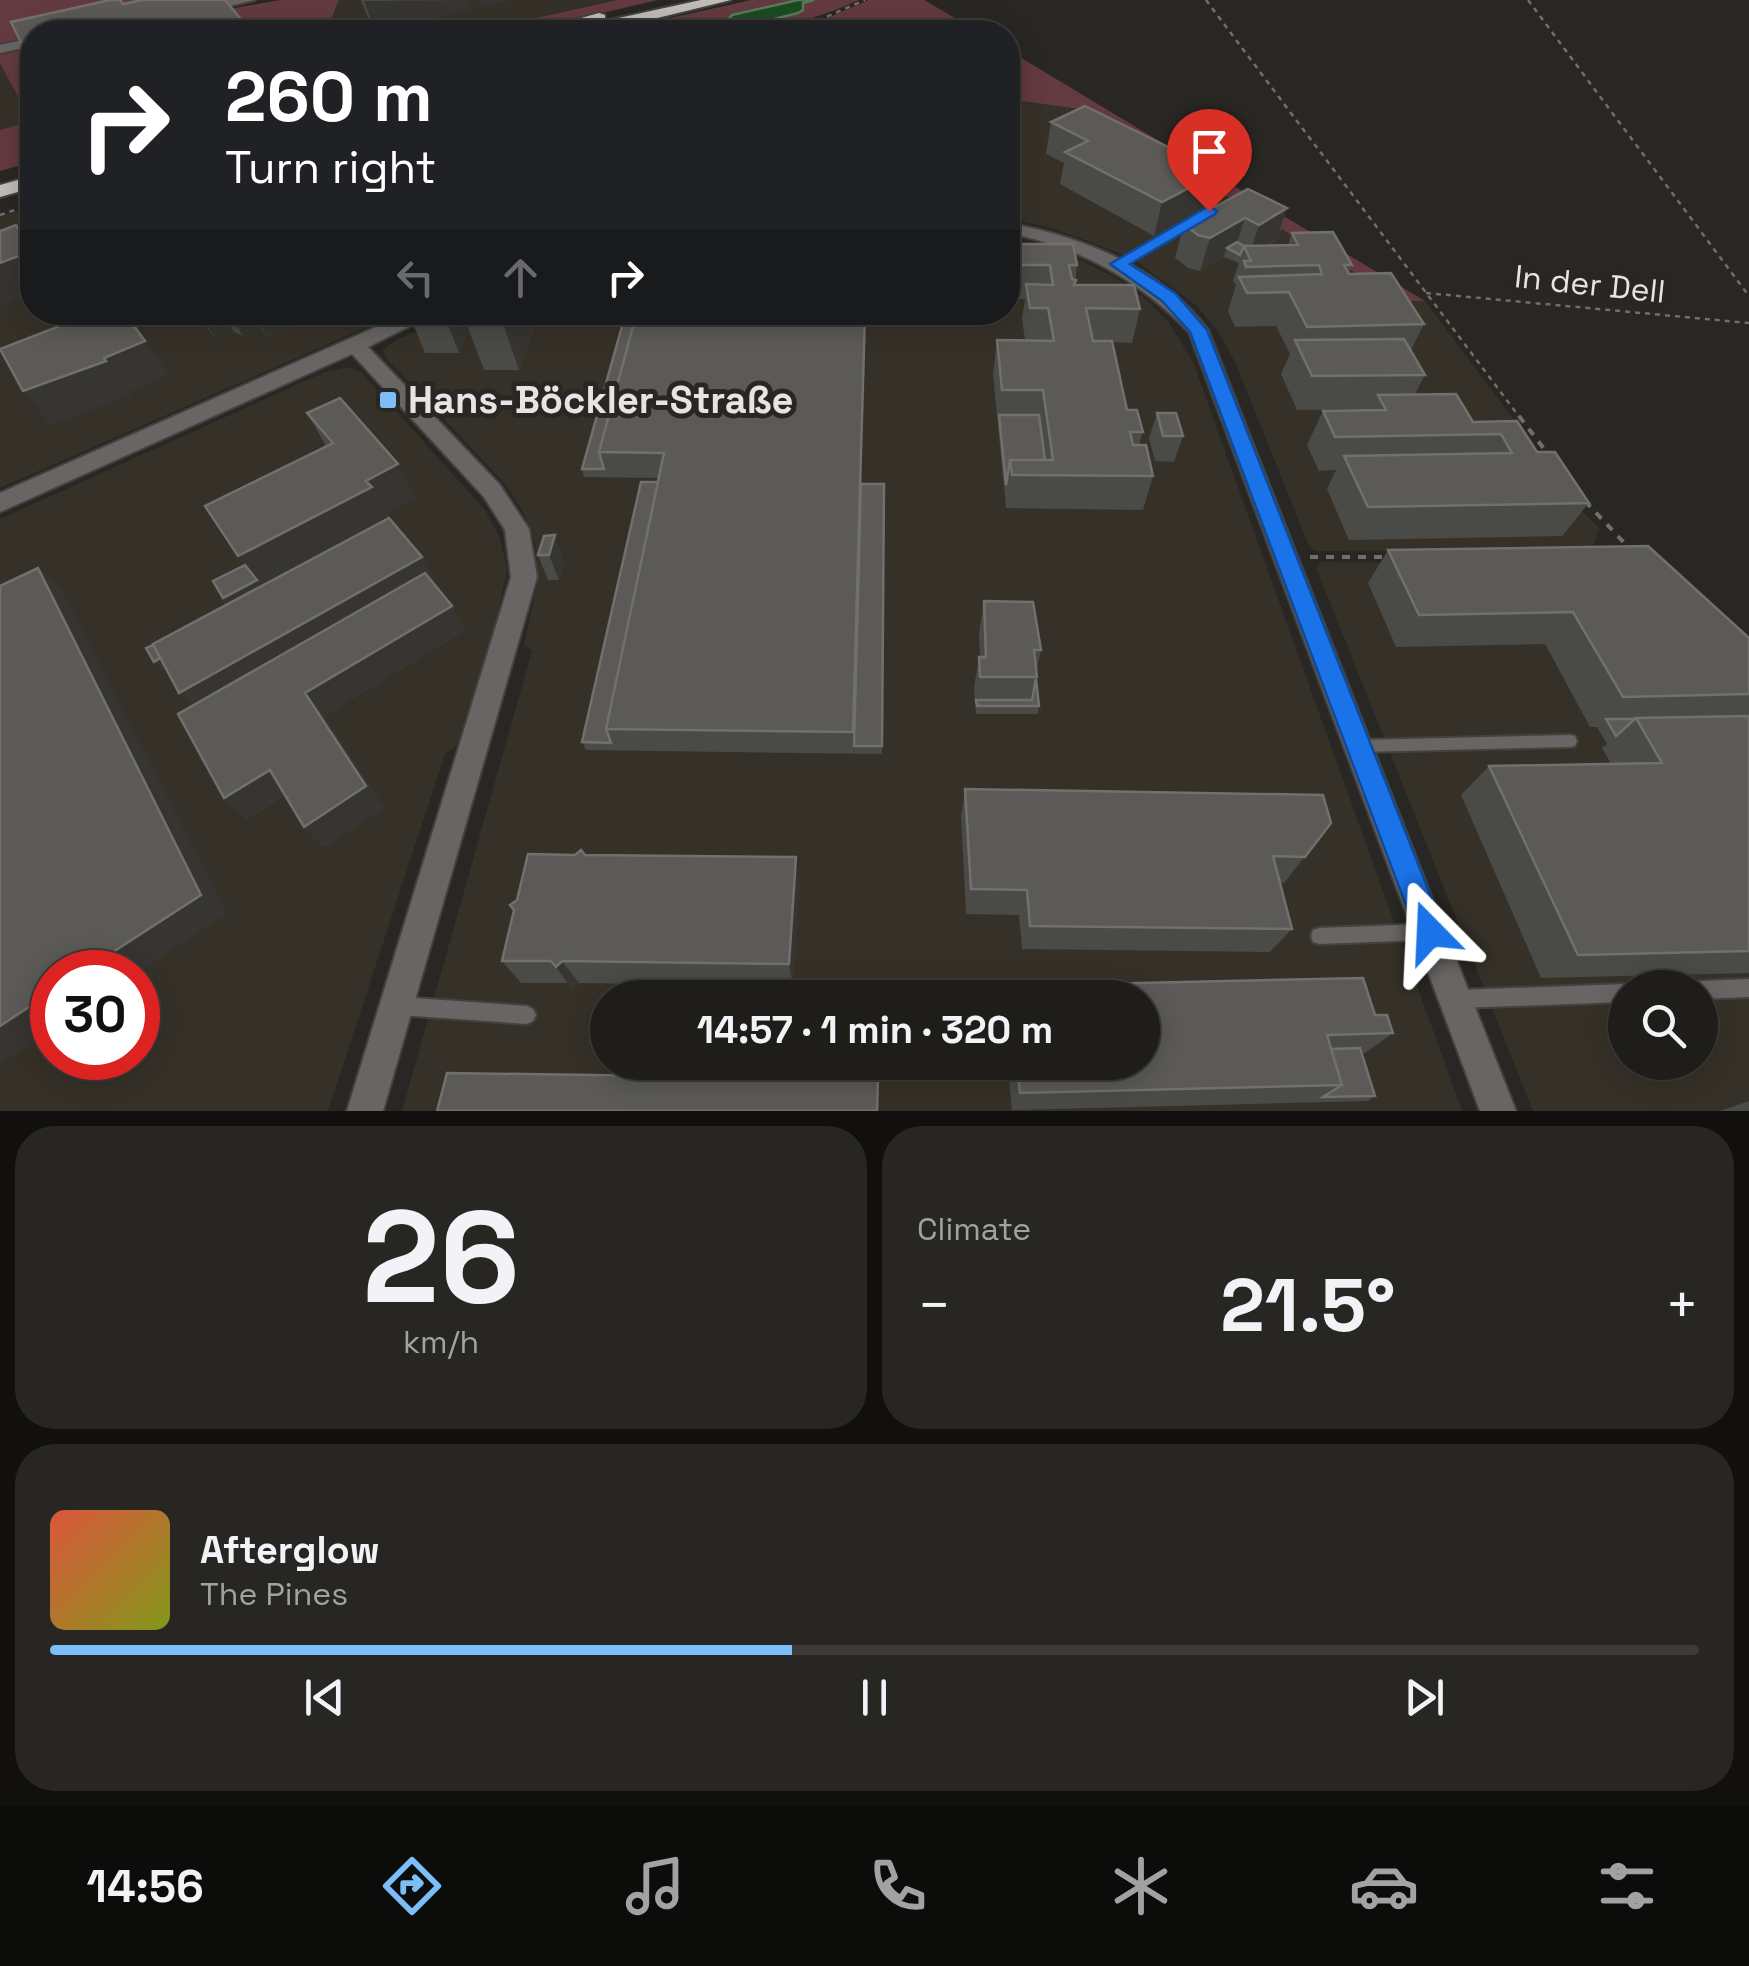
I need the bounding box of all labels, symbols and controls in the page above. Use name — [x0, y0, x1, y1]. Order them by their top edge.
text: 260 m — [225, 52, 433, 141]
icon: right — [60, 60, 190, 190]
pin — [1167, 109, 1252, 212]
icon: arrive — [1182, 124, 1237, 179]
text: Turn right — [225, 139, 436, 196]
icon: left — [388, 250, 443, 305]
icon: ahead — [493, 250, 548, 305]
icon: right — [598, 250, 653, 305]
street label: In der Dell — [1513, 256, 1667, 312]
place label: Hans-Böckler-Straße — [408, 376, 793, 424]
marker: Hans-Böckler-Straße — [377, 389, 399, 411]
position arrow — [1378, 880, 1482, 984]
speed limit sign: 30 — [30, 950, 160, 1080]
map controls — [1608, 970, 1718, 1080]
button: search — [1608, 970, 1718, 1080]
text: 14:57 · 1 min · 320 m — [697, 1006, 1053, 1054]
text: 26 — [362, 1174, 520, 1340]
text: Climate — [917, 1209, 1031, 1249]
text: 21.5° — [1220, 1257, 1396, 1353]
text: − — [917, 1270, 951, 1340]
text: + — [1665, 1270, 1699, 1340]
text: km/h — [403, 1322, 479, 1362]
text: Afterglow — [200, 1526, 380, 1574]
text: The Pines — [200, 1574, 348, 1614]
icon: previous — [297, 1670, 352, 1725]
icon: pause — [847, 1670, 902, 1725]
icon: next — [1397, 1670, 1452, 1725]
icon: directions — [377, 1851, 447, 1921]
icon: music — [620, 1851, 690, 1921]
icon: phone — [863, 1851, 933, 1921]
icon: climate — [1106, 1851, 1176, 1921]
icon: car — [1349, 1851, 1419, 1921]
icon: filters — [1592, 1851, 1662, 1921]
text: 14:56 — [87, 1858, 204, 1915]

